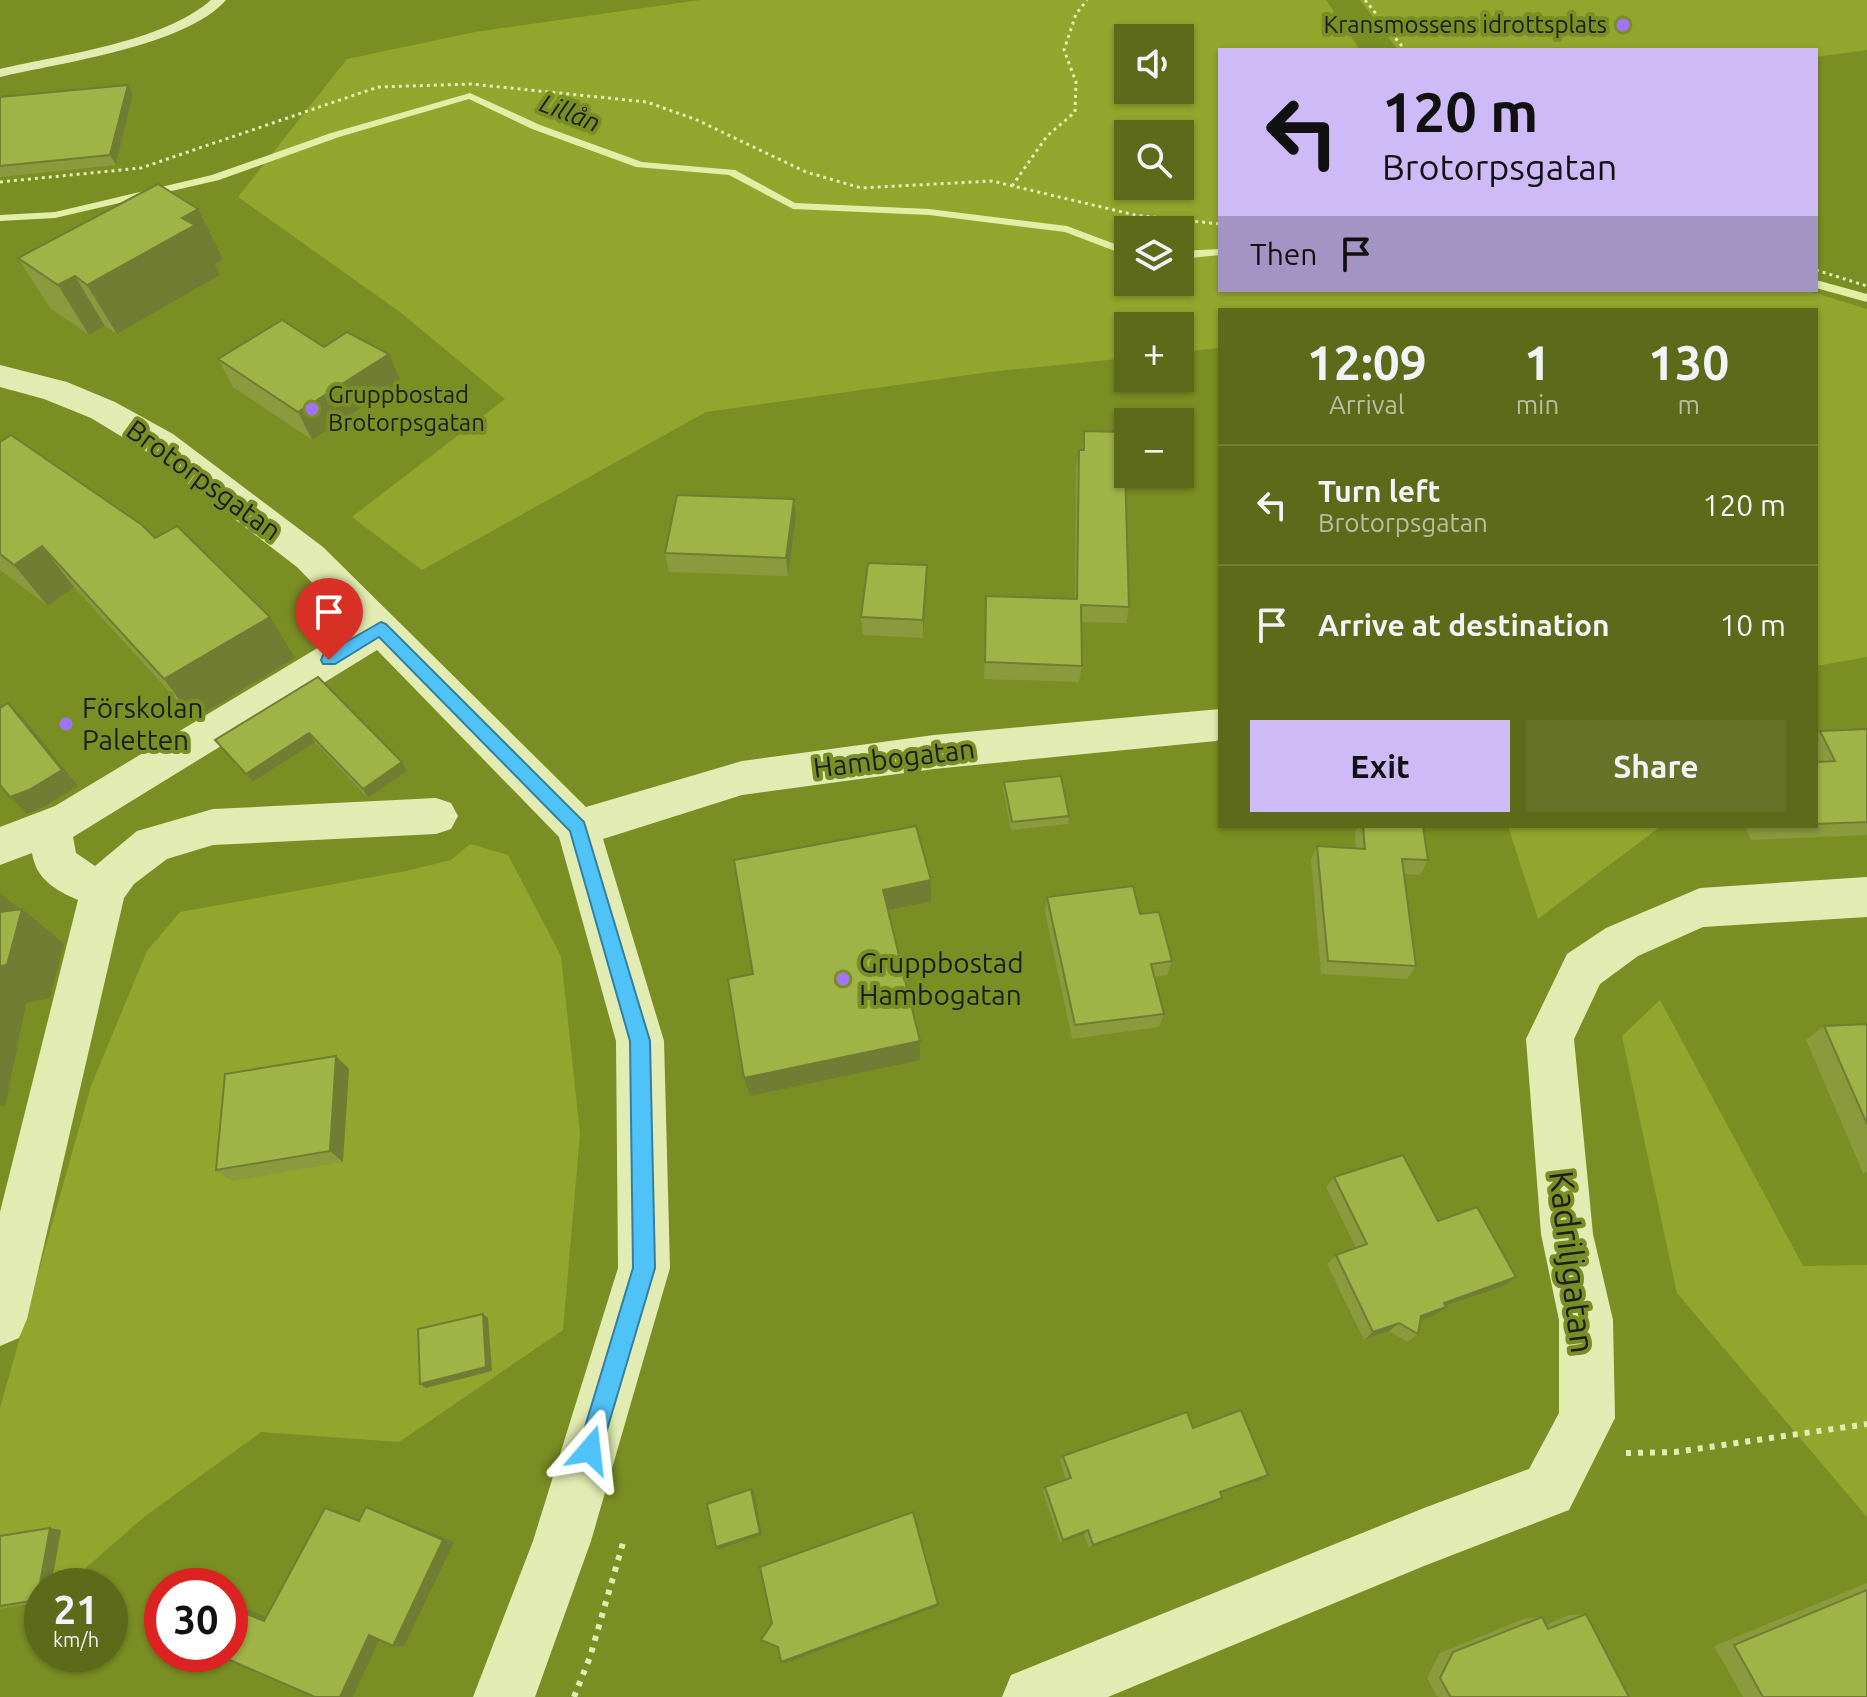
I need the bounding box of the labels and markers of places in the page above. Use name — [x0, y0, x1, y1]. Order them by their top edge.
place label: Kransmossens idrottsplats — [1324, 11, 1607, 38]
marker: Kransmossens idrottsplats — [1614, 16, 1632, 34]
place label: Gruppbostad Brotorpsgatan — [328, 381, 485, 436]
marker: Gruppbostad Brotorpsgatan — [303, 400, 321, 418]
pin — [295, 578, 363, 660]
place label: Förskolan Paletten — [82, 692, 204, 755]
marker: Förskolan Paletten — [57, 715, 75, 733]
place label: Gruppbostad Hambogatan — [859, 947, 1024, 1010]
marker: Gruppbostad Hambogatan — [834, 970, 852, 988]

